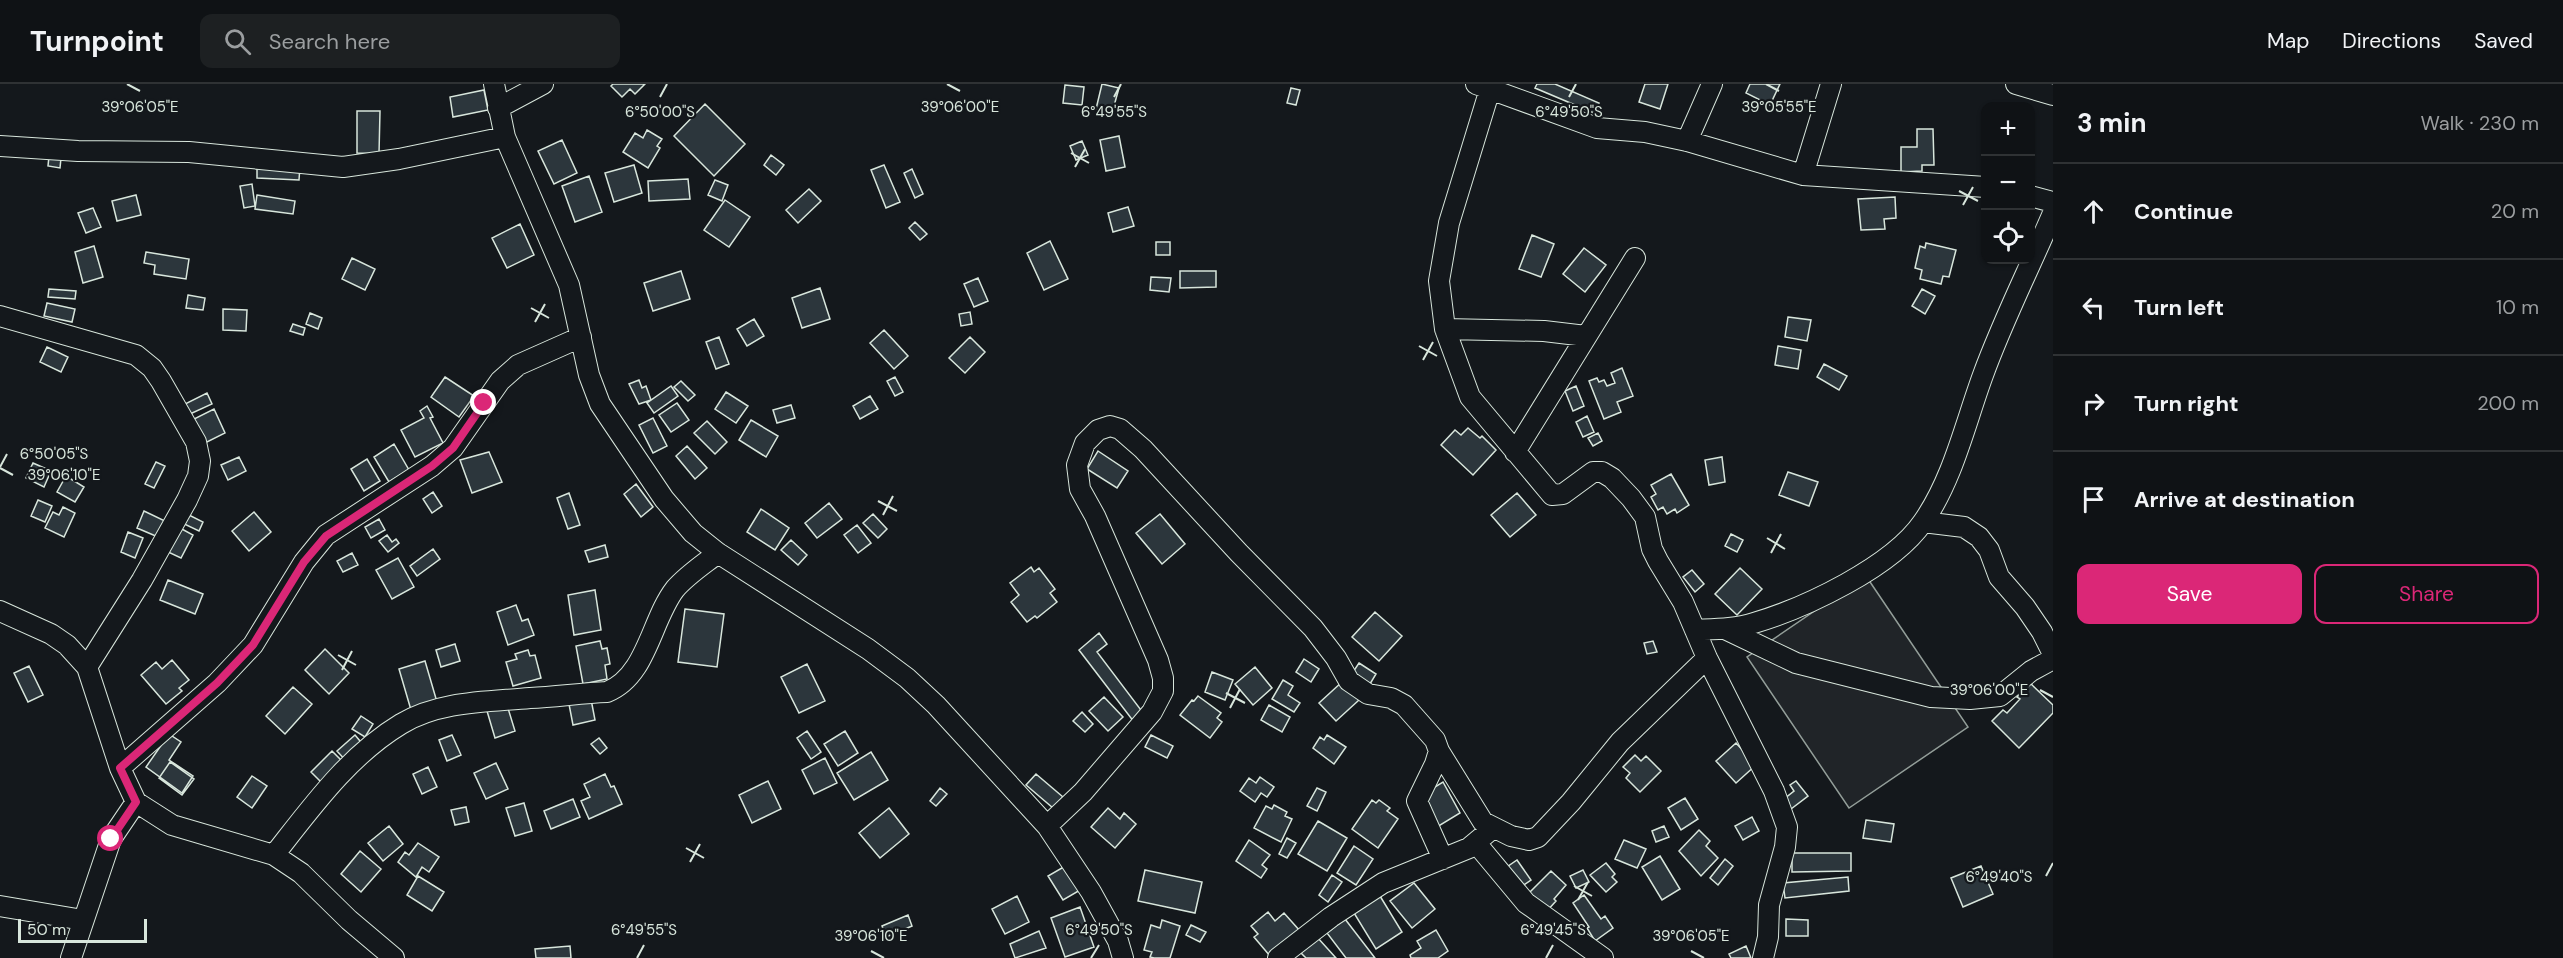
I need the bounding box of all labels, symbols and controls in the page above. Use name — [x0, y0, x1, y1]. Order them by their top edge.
search box — [200, 14, 620, 68]
text: Turnpoint — [30, 23, 164, 60]
icon: search — [221, 25, 254, 58]
text: Search here — [269, 27, 390, 56]
text: Map — [2267, 27, 2309, 55]
text: Directions — [2342, 27, 2441, 55]
text: Saved — [2474, 27, 2533, 55]
text: 39°06'05"E — [101, 97, 179, 117]
text: 39°06'00"E — [921, 97, 999, 117]
text: 39°05'55"E — [1742, 97, 1816, 117]
text: 6°50'00"S — [625, 102, 695, 122]
text: 6°49'55"S — [1081, 102, 1147, 122]
text: 6°49'50"S — [1535, 102, 1603, 122]
map controls — [1981, 102, 2035, 264]
button: + — [1981, 102, 2035, 156]
text: 3 min — [2077, 106, 2146, 140]
text: Walk · 230 m — [2420, 110, 2539, 136]
button: − — [1981, 156, 2035, 210]
icon: ahead — [2077, 195, 2110, 228]
text: Continue — [2134, 197, 2233, 226]
text: 20 m — [2491, 198, 2539, 224]
button: locate — [1981, 210, 2035, 264]
icon: left — [2077, 291, 2110, 324]
text: Turn left — [2134, 293, 2224, 322]
text: 10 m — [2496, 294, 2539, 320]
icon: right — [2077, 387, 2110, 420]
route end — [470, 389, 496, 415]
text: Turn right — [2134, 389, 2239, 418]
text: 200 m — [2477, 390, 2539, 416]
text: 6°50'05"S — [20, 444, 89, 464]
text: 39°06'10"E — [28, 465, 100, 485]
icon: arrive — [2077, 483, 2110, 516]
text: Arrive at destination — [2134, 485, 2355, 514]
button: Save — [2077, 564, 2302, 624]
button: Share — [2314, 564, 2539, 624]
text: 39°06'00"E — [1950, 680, 2028, 700]
route start — [97, 825, 123, 851]
text: 6°49'40"S — [1965, 867, 2033, 887]
scale bar — [18, 916, 147, 944]
text: 50 m — [27, 919, 66, 940]
text: 6°49'55"S — [611, 920, 677, 940]
text: 6°49'50"S — [1065, 920, 1133, 940]
text: 6°49'45"S — [1520, 920, 1586, 940]
text: 39°06'10"E — [835, 926, 907, 946]
text: 39°06'05"E — [1652, 926, 1730, 946]

